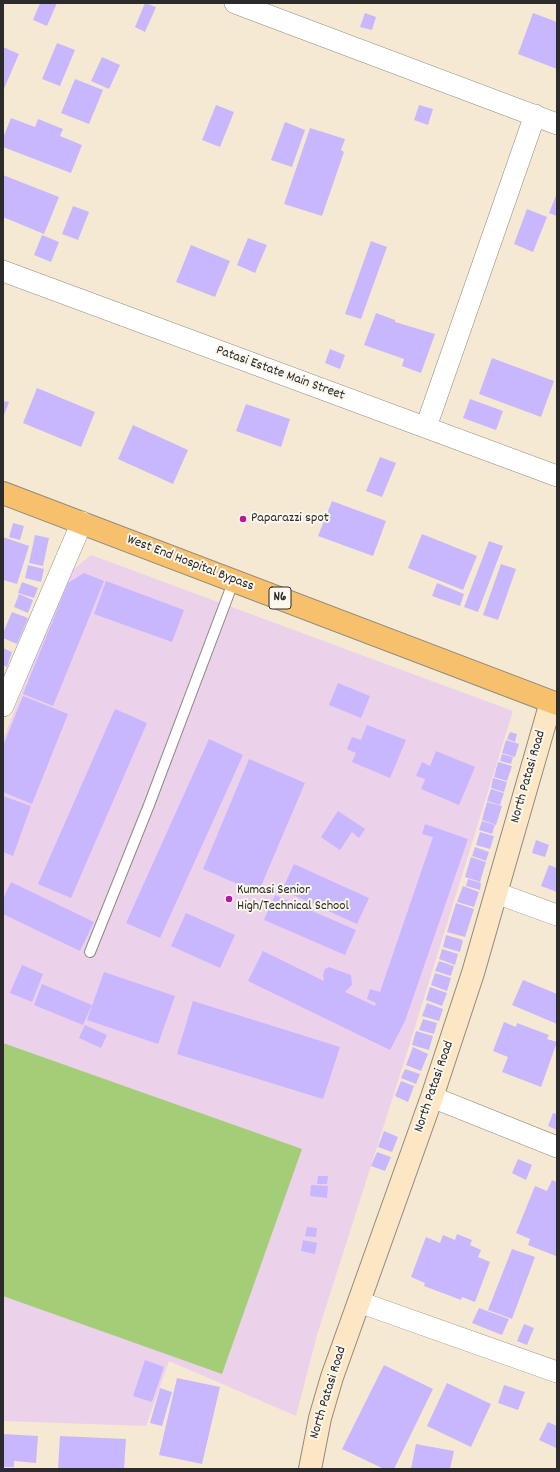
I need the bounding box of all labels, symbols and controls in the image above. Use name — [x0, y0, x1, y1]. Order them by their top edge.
street label: Patasi Estate Main Street — [213, 343, 347, 405]
place label: Paparazzi spot — [251, 511, 329, 527]
marker: Paparazzi spot — [238, 514, 248, 524]
street label: West End Hospital Bypass — [124, 532, 256, 596]
road number: N6 — [269, 587, 291, 609]
street label: North Patasi Road — [508, 729, 550, 825]
place label: Kumasi Senior High/Technical School — [237, 883, 349, 916]
marker: Kumasi Senior High/Technical School — [224, 894, 234, 904]
street label: North Patasi Road — [411, 1039, 459, 1135]
street label: North Patasi Road — [307, 1345, 351, 1441]

